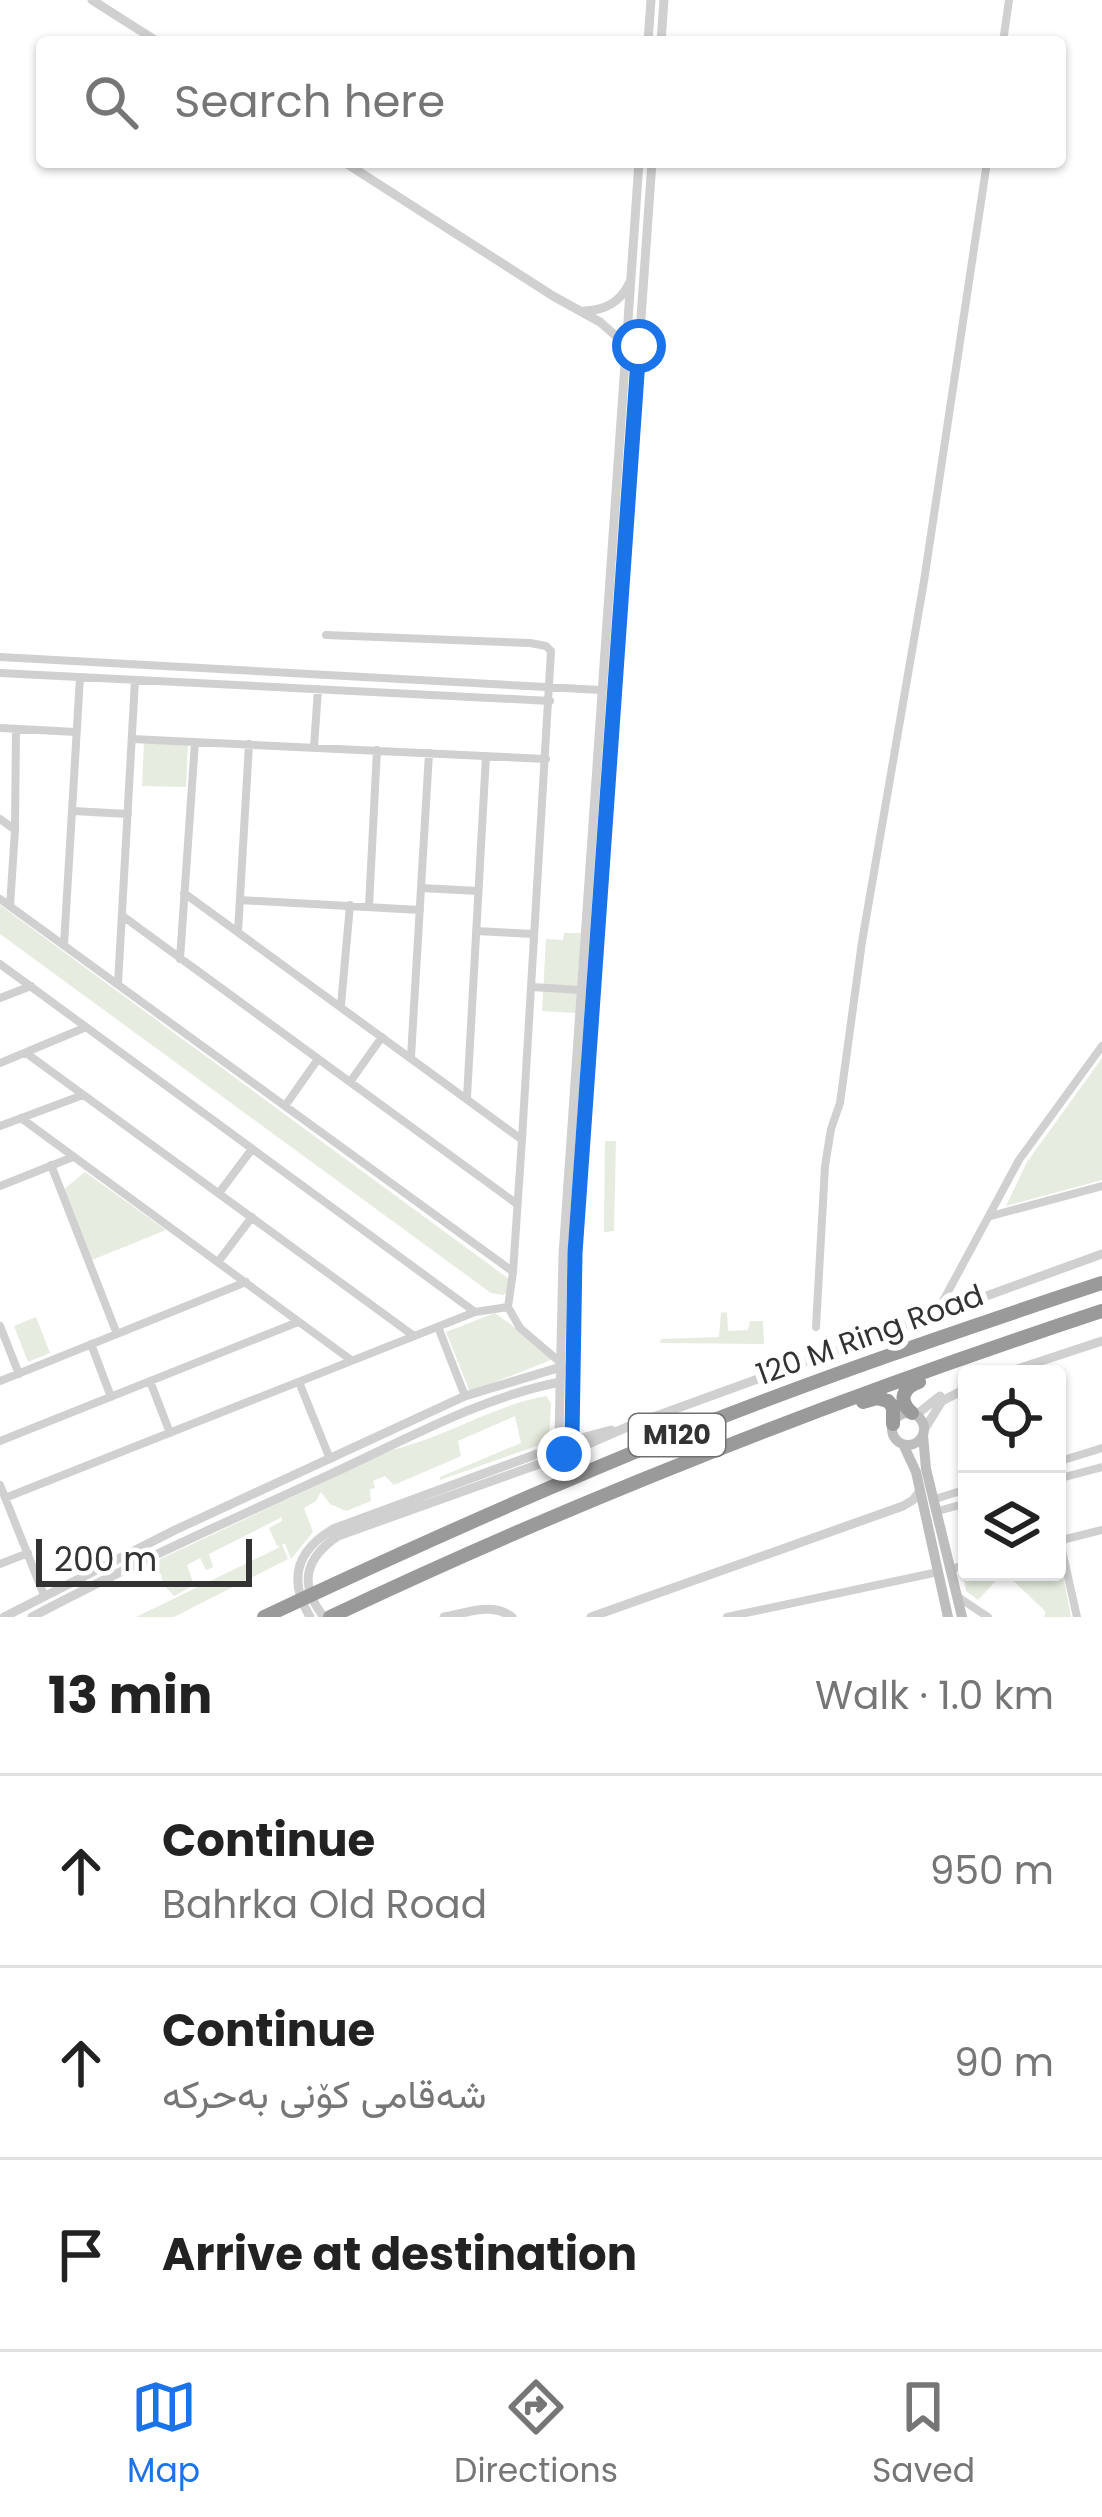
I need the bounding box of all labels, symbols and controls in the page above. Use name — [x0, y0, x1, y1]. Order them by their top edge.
search box — [36, 36, 1066, 168]
icon: search — [78, 69, 144, 135]
text: Search here — [174, 70, 445, 133]
route start — [612, 319, 666, 373]
street label: 120 M Ring Road — [750, 1274, 989, 1396]
map controls — [958, 1365, 1066, 1581]
button: locate — [958, 1365, 1066, 1473]
road number: M120 — [629, 1414, 725, 1456]
route end — [537, 1427, 591, 1481]
button: layers — [958, 1473, 1066, 1581]
scale bar — [36, 1533, 252, 1586]
text: 200 m — [54, 1536, 157, 1583]
text: 13 min — [48, 1659, 212, 1731]
text: Walk · 1.0 km — [815, 1668, 1054, 1723]
text: Continue — [162, 1809, 375, 1872]
icon: ahead — [48, 1838, 114, 1904]
text: 950 m — [930, 1843, 1054, 1898]
text: Bahrka Old Road — [162, 1877, 487, 1932]
text: Continue — [162, 1999, 375, 2062]
icon: ahead — [48, 2030, 114, 2096]
text: 90 m — [954, 2035, 1054, 2090]
text: شەقامی کۆنی بەحرکە — [162, 2067, 487, 2122]
icon: arrive — [48, 2222, 114, 2288]
text: Arrive at destination — [162, 2223, 637, 2286]
tab: Map — [127, 2374, 200, 2496]
tab: Directions — [454, 2374, 618, 2496]
tab: Saved — [872, 2374, 975, 2496]

